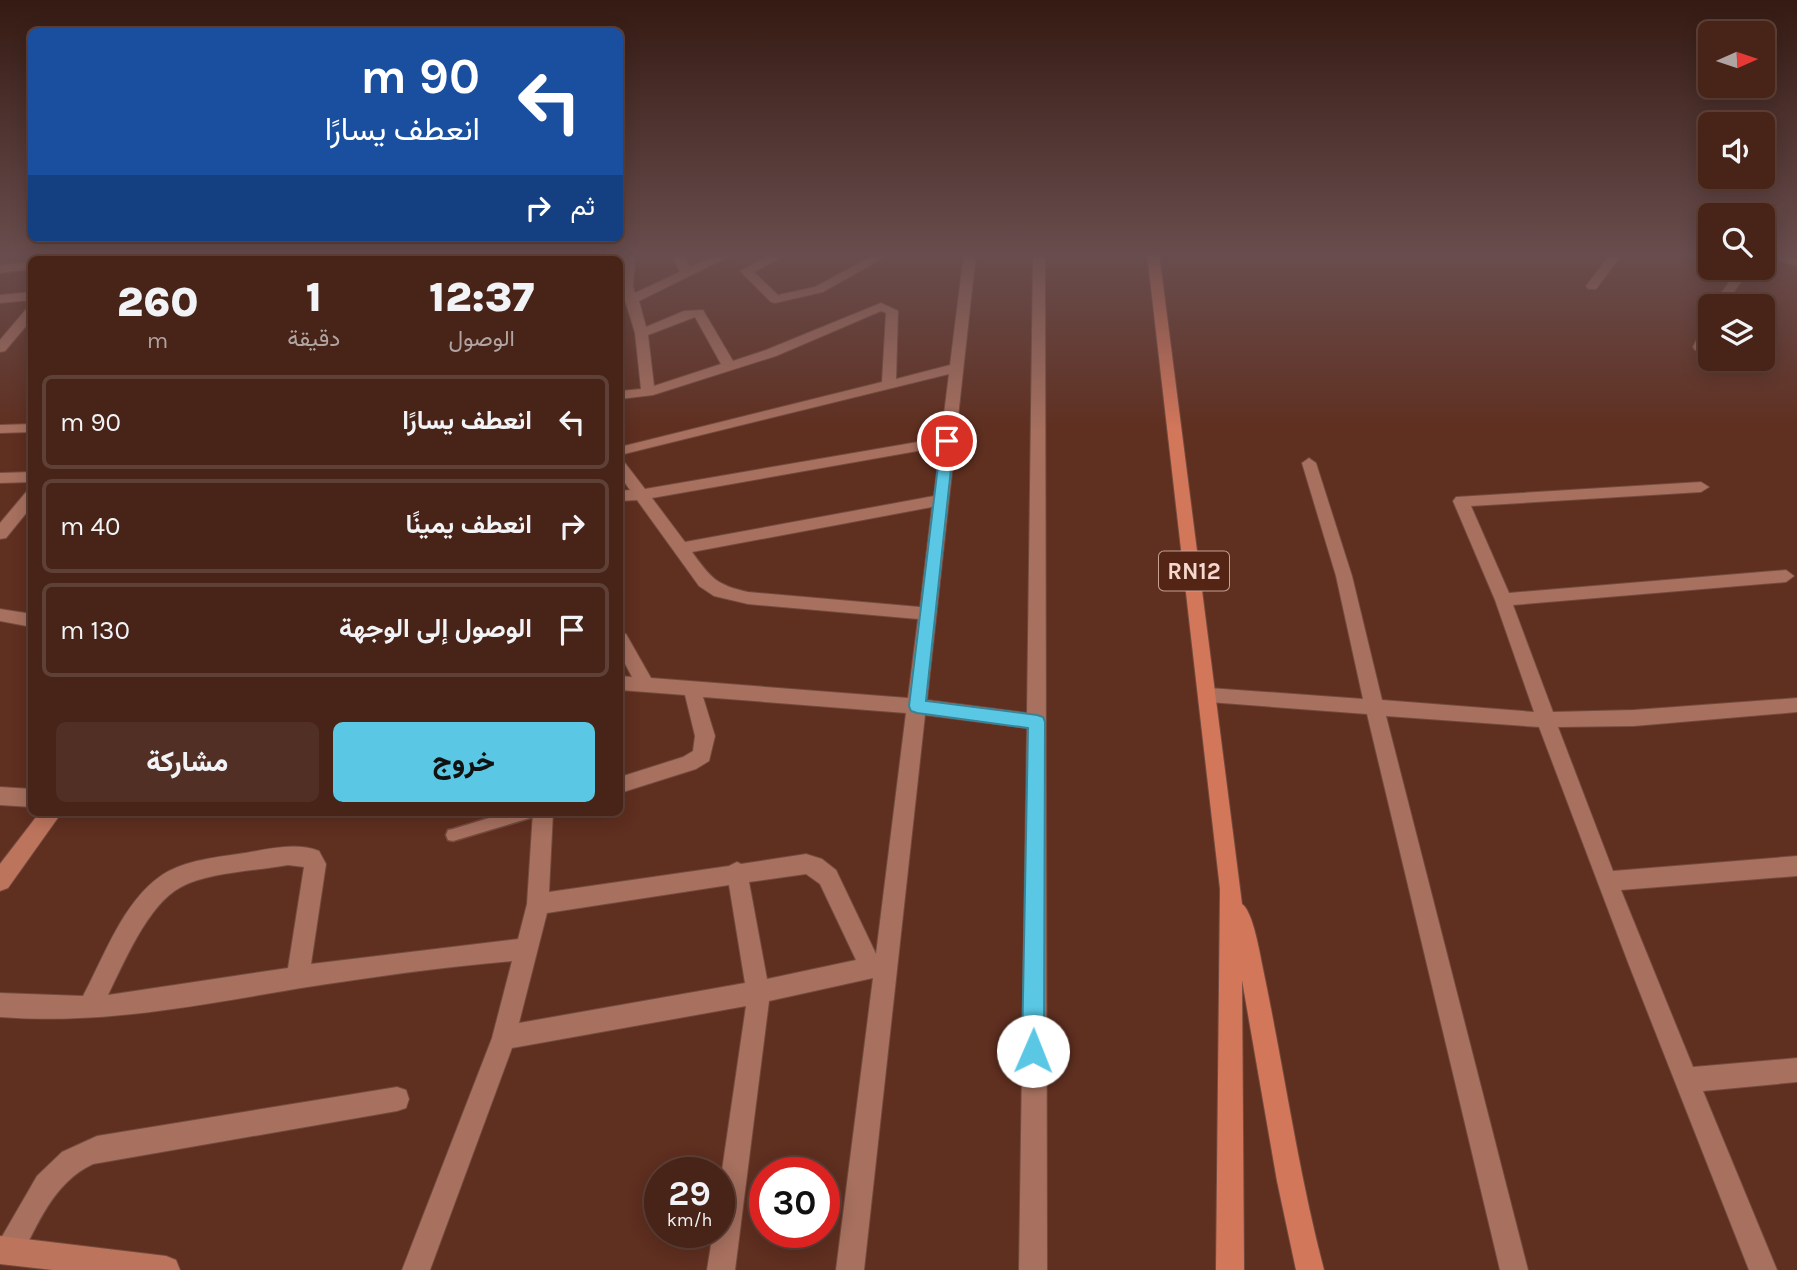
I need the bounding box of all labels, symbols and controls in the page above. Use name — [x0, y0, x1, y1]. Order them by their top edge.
north arrow — [1698, 21, 1774, 98]
map controls — [1698, 21, 1775, 371]
text: 90 m — [360, 48, 480, 105]
icon: left — [504, 56, 595, 147]
text: انعطف يسارًا — [325, 111, 480, 148]
button: sound — [1698, 112, 1775, 189]
icon: right — [519, 189, 557, 227]
text: ثم — [571, 191, 595, 222]
button: search — [1698, 203, 1775, 280]
text: 1 — [306, 272, 322, 322]
text: 12:37 — [429, 272, 534, 322]
text: 260 — [117, 277, 198, 327]
button: layers — [1698, 294, 1775, 371]
text: دقيقة — [287, 325, 340, 352]
text: الوصول — [448, 325, 515, 352]
text: m — [147, 327, 168, 354]
icon: left — [553, 403, 591, 441]
text: انعطف يسارًا — [402, 405, 532, 436]
text: 90 m — [60, 407, 121, 438]
pin — [917, 411, 977, 471]
icon: arrive — [928, 422, 966, 460]
icon: right — [553, 507, 591, 545]
text: انعطف يمينًا — [406, 509, 532, 540]
text: 40 m — [60, 511, 120, 542]
road number: RN12 — [1159, 552, 1229, 590]
icon: arrive — [553, 611, 591, 649]
text: الوصول إلى الوجهة — [339, 613, 532, 644]
text: 130 m — [60, 615, 130, 646]
button: مشاركة — [56, 722, 319, 802]
button: خروج — [333, 722, 595, 802]
position arrow — [996, 1014, 1070, 1088]
speed limit sign: 30 — [749, 1157, 840, 1248]
text: 29 — [668, 1173, 711, 1214]
text: km/h — [667, 1209, 712, 1231]

